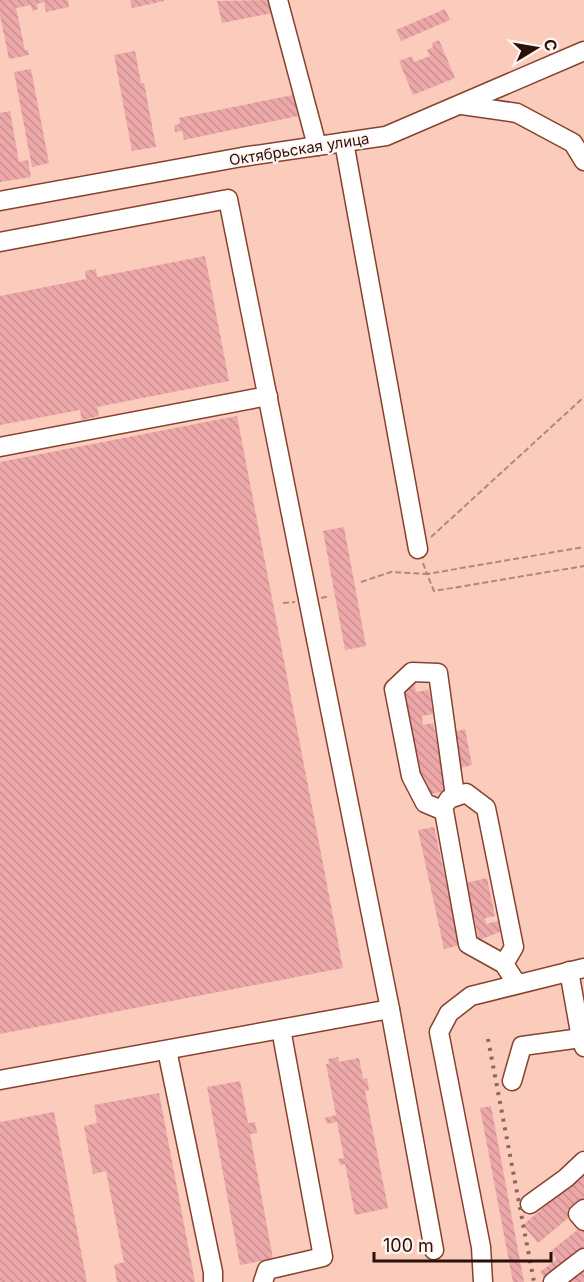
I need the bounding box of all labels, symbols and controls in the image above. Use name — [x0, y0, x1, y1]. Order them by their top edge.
north arrow — [506, 18, 566, 78]
text: С — [540, 37, 562, 53]
street label: Октябрьская улица — [228, 129, 370, 169]
scale bar — [374, 1225, 551, 1263]
text: 100 m — [383, 1235, 434, 1256]

